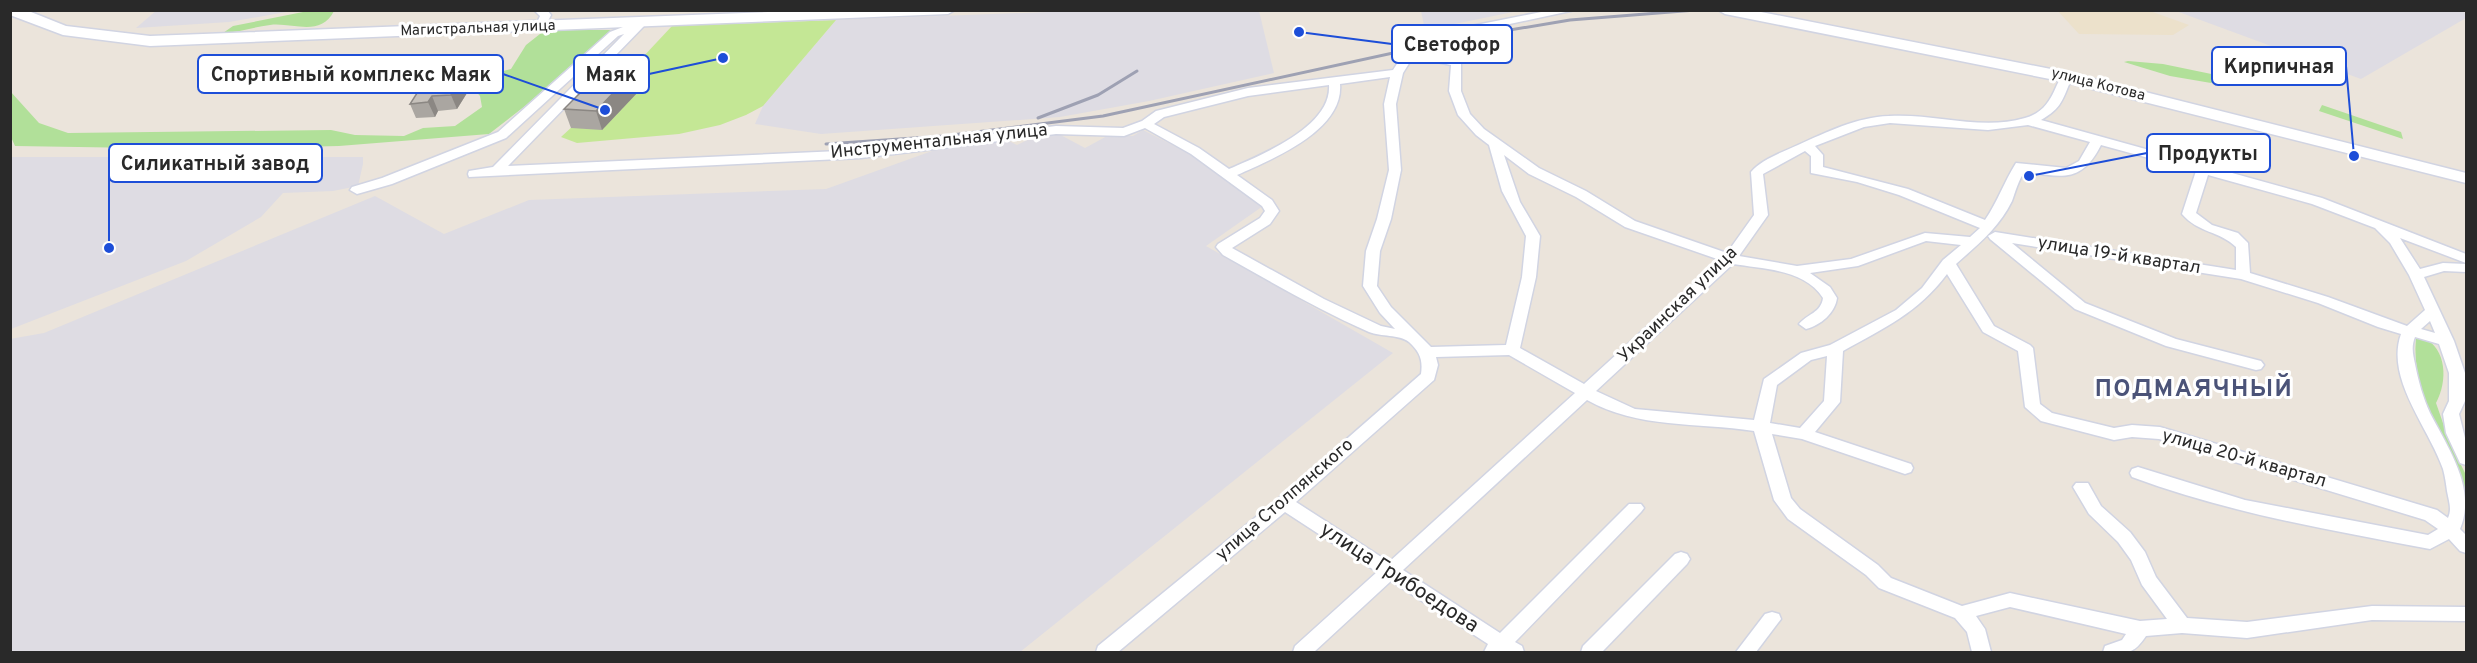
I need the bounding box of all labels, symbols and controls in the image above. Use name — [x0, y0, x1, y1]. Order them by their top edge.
street label: Магистральная улица — [400, 17, 556, 41]
callout: Светофор — [1392, 25, 1512, 63]
text: Светофор — [1404, 33, 1500, 59]
callout: Кирпичная — [2212, 47, 2346, 85]
callout: Спортивный комплекс Маяк — [198, 55, 503, 93]
callout: Маяк — [574, 55, 649, 93]
text: Кирпичная — [2224, 55, 2334, 81]
text: Спортивный комплекс Маяк — [211, 63, 492, 89]
text: Маяк — [586, 63, 637, 89]
street label: улица Котова — [2049, 64, 2147, 106]
street label: Инструментальная улица — [829, 119, 1049, 165]
callout: Продукты — [2147, 134, 2270, 172]
text: Продукты — [2158, 142, 2258, 168]
callout: Силикатный завод — [109, 144, 322, 182]
text: Силикатный завод — [121, 152, 309, 178]
street label: улица 19-й квартал — [2036, 232, 2202, 280]
street label: Украинская улица — [1613, 242, 1743, 368]
district label: ПОДМАЯЧНЫЙ — [2095, 373, 2293, 405]
street label: улица 20-й квартал — [2159, 425, 2329, 493]
street label: улица Столпянского — [1211, 434, 1359, 566]
street label: улица Грибоедова — [1314, 517, 1484, 639]

